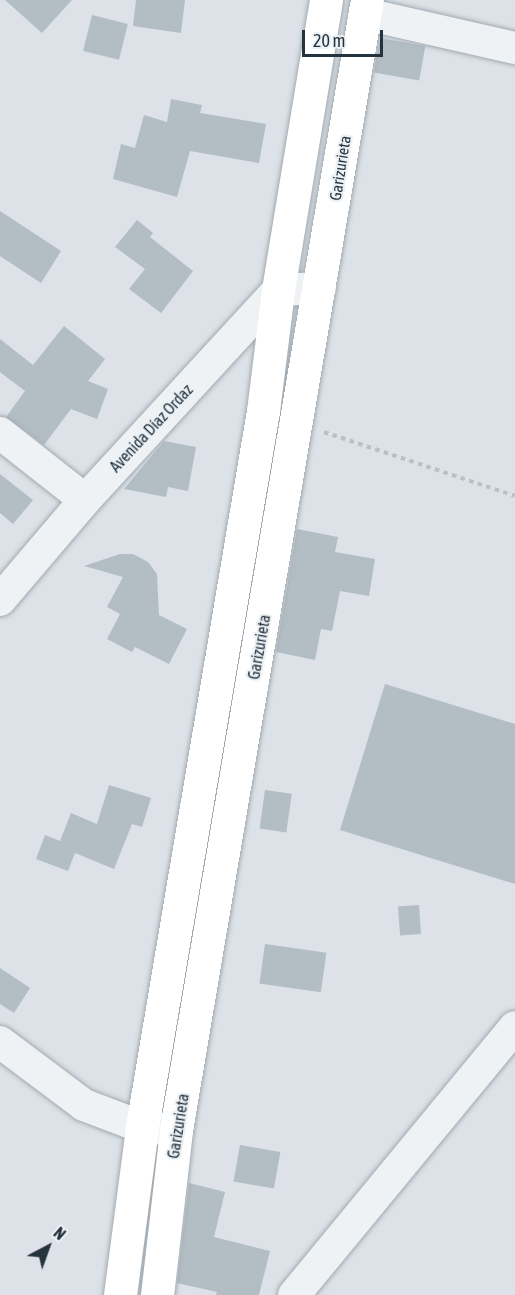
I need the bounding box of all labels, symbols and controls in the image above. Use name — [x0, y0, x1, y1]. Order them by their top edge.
scale bar — [305, 18, 386, 56]
text: 20 m — [313, 30, 345, 51]
street label: Garizurieta — [325, 134, 355, 202]
street label: Avenida Díaz Ordaz — [105, 380, 197, 476]
street label: Garizurieta — [244, 613, 274, 681]
street label: Garizurieta — [163, 1092, 193, 1160]
north arrow — [18, 1217, 78, 1277]
text: N — [50, 1224, 69, 1243]

